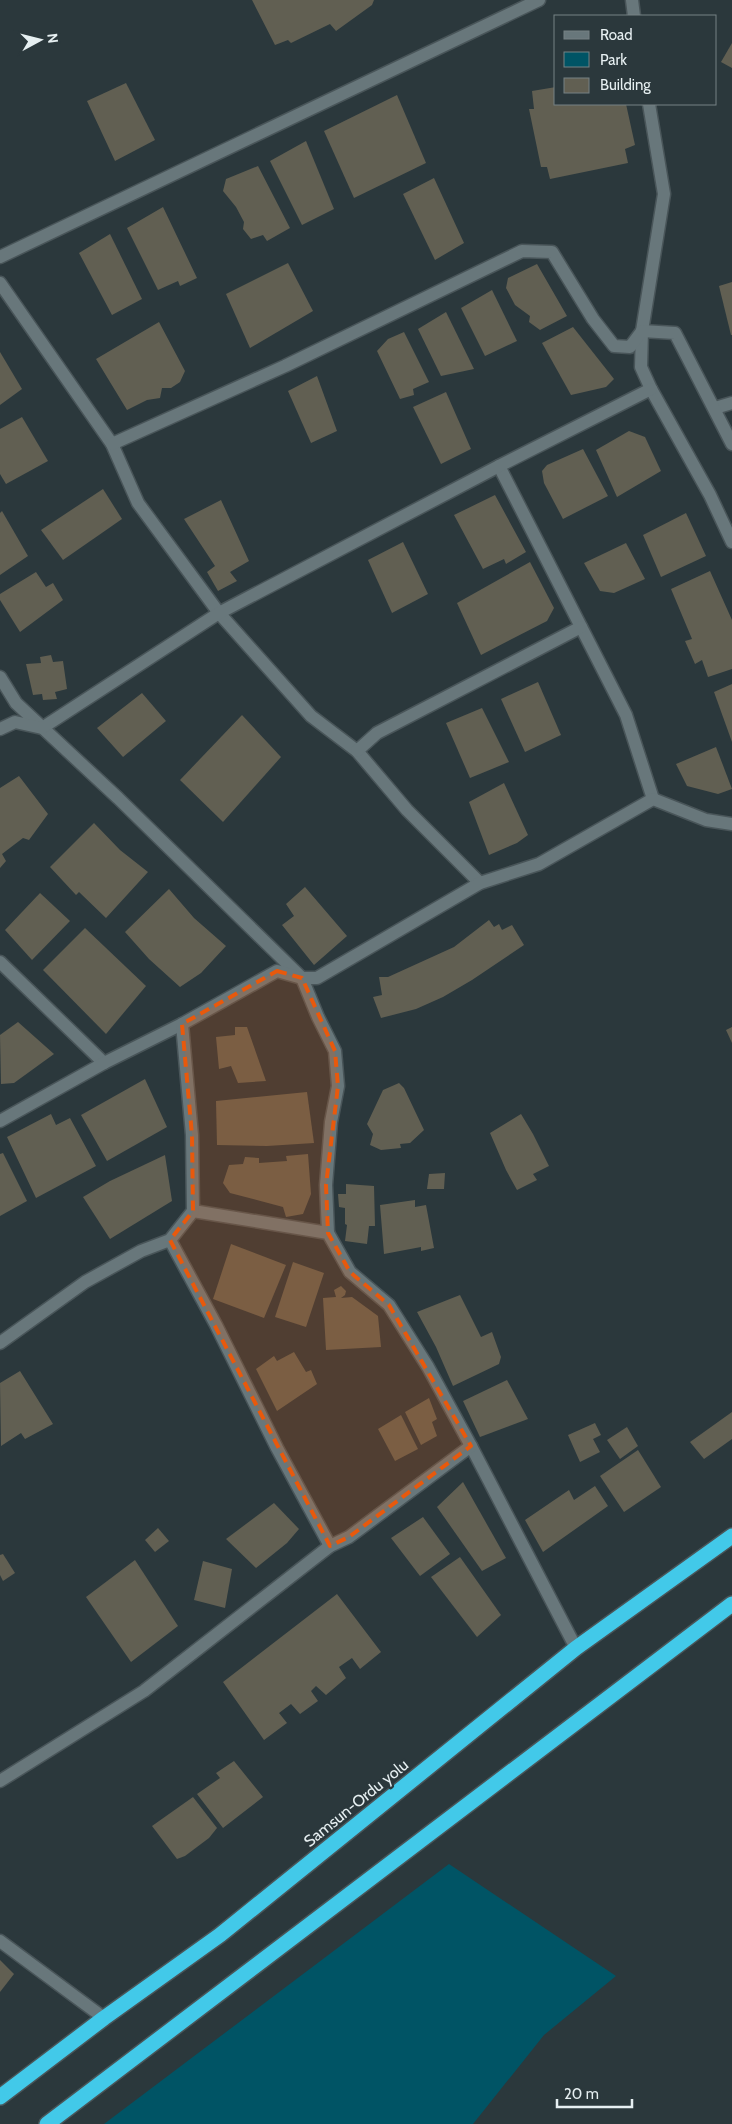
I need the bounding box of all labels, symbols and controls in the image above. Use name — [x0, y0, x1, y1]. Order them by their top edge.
north arrow — [15, 15, 65, 65]
legend — [554, 15, 717, 105]
text: Road — [600, 26, 633, 44]
text: N — [43, 32, 62, 44]
text: Park — [600, 51, 627, 69]
text: Building — [600, 76, 651, 94]
street label: Samsun-Ordu yolu — [300, 1755, 412, 1851]
scale bar — [557, 2076, 632, 2108]
text: 20 m — [564, 2085, 599, 2103]

